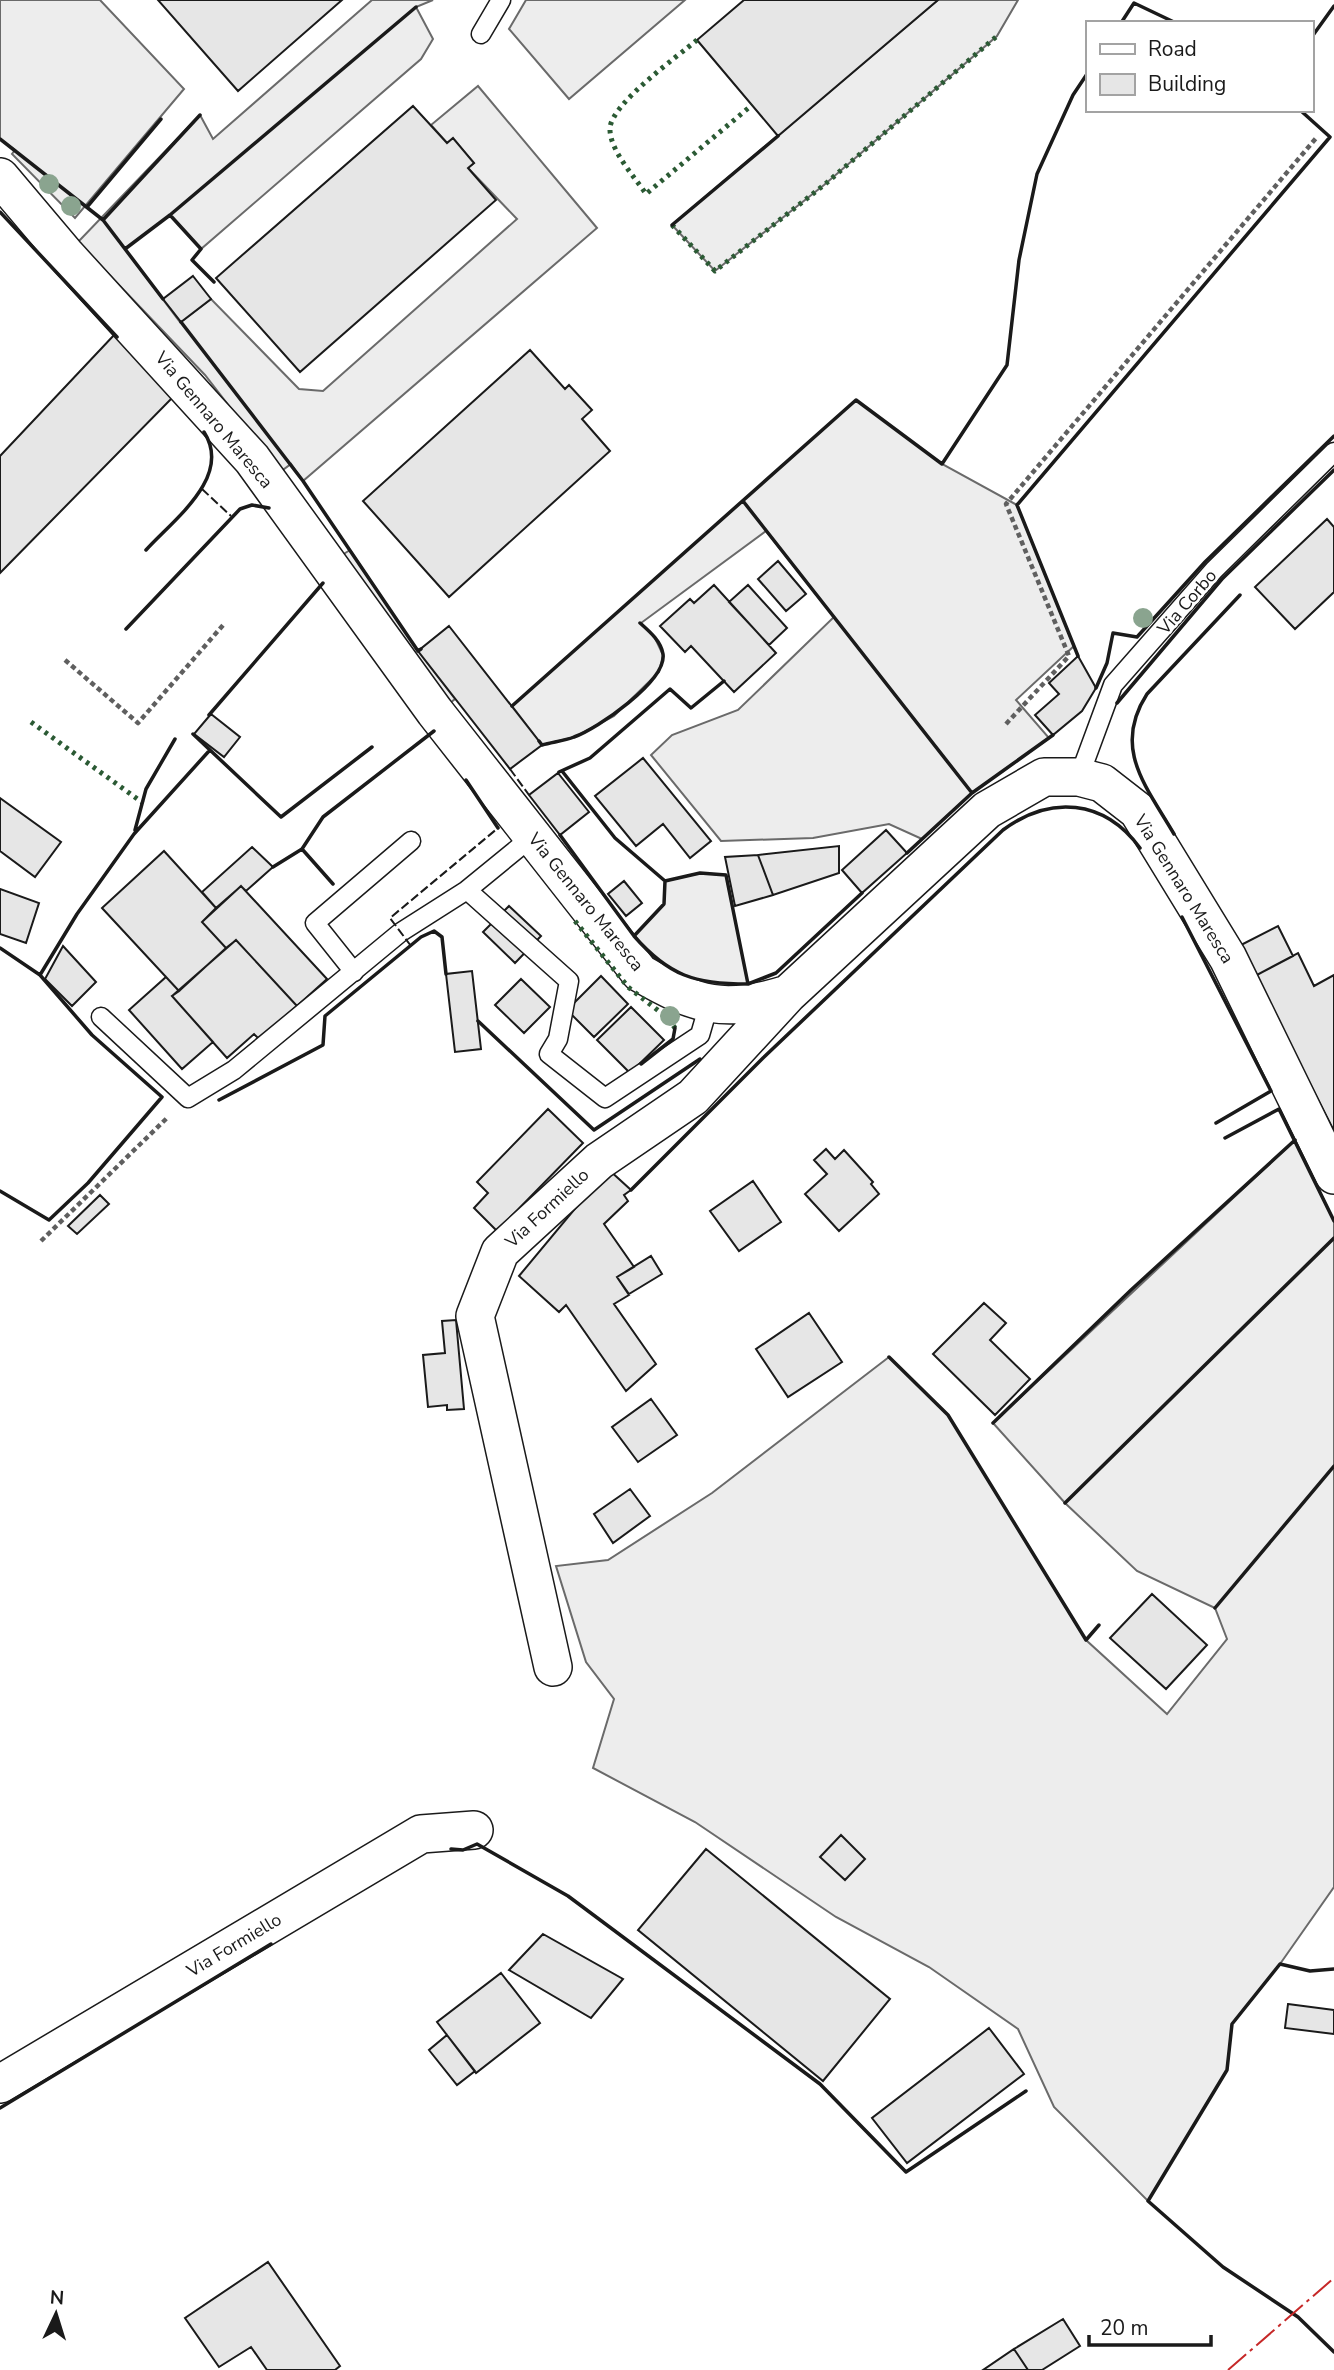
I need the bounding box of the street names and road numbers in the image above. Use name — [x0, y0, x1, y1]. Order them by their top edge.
street label: Via Gennaro Maresca — [149, 346, 278, 493]
street label: Via Corbo — [1151, 564, 1222, 641]
street label: Via Gennaro Maresca — [1128, 809, 1240, 968]
street label: Via Gennaro Maresca — [522, 827, 649, 976]
street label: Via Formiello — [499, 1163, 594, 1254]
street label: Via Formiello — [181, 1907, 286, 1983]

